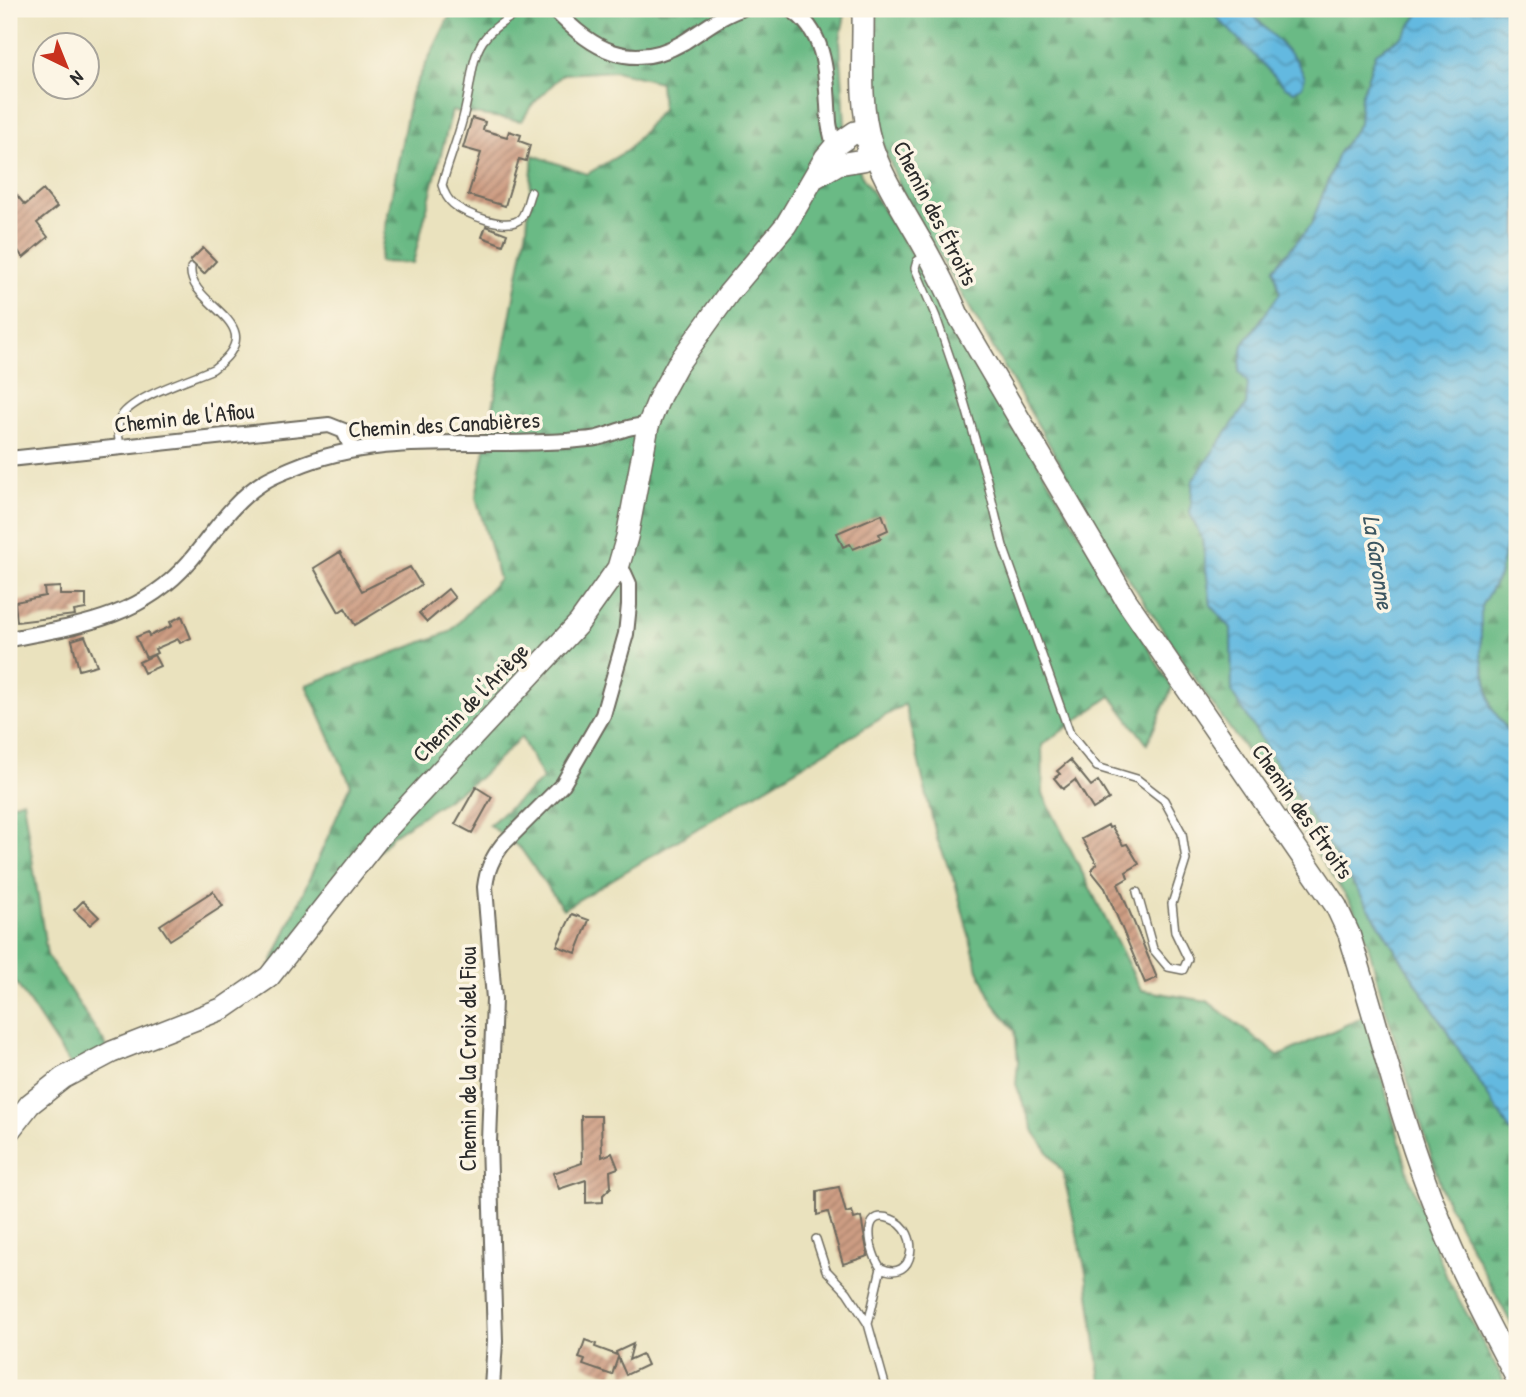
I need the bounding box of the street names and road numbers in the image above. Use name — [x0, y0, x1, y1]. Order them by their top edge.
street label: Chemin des Étroits — [886, 135, 986, 291]
street label: Chemin de l'Afiou — [113, 394, 255, 440]
street label: Chemin des Canabières — [347, 403, 541, 444]
street label: Chemin de l'Ariège — [405, 635, 535, 769]
street label: Chemin des Étroits — [1245, 737, 1361, 885]
street label: Chemin de la Croix del Fiou — [452, 947, 483, 1172]

